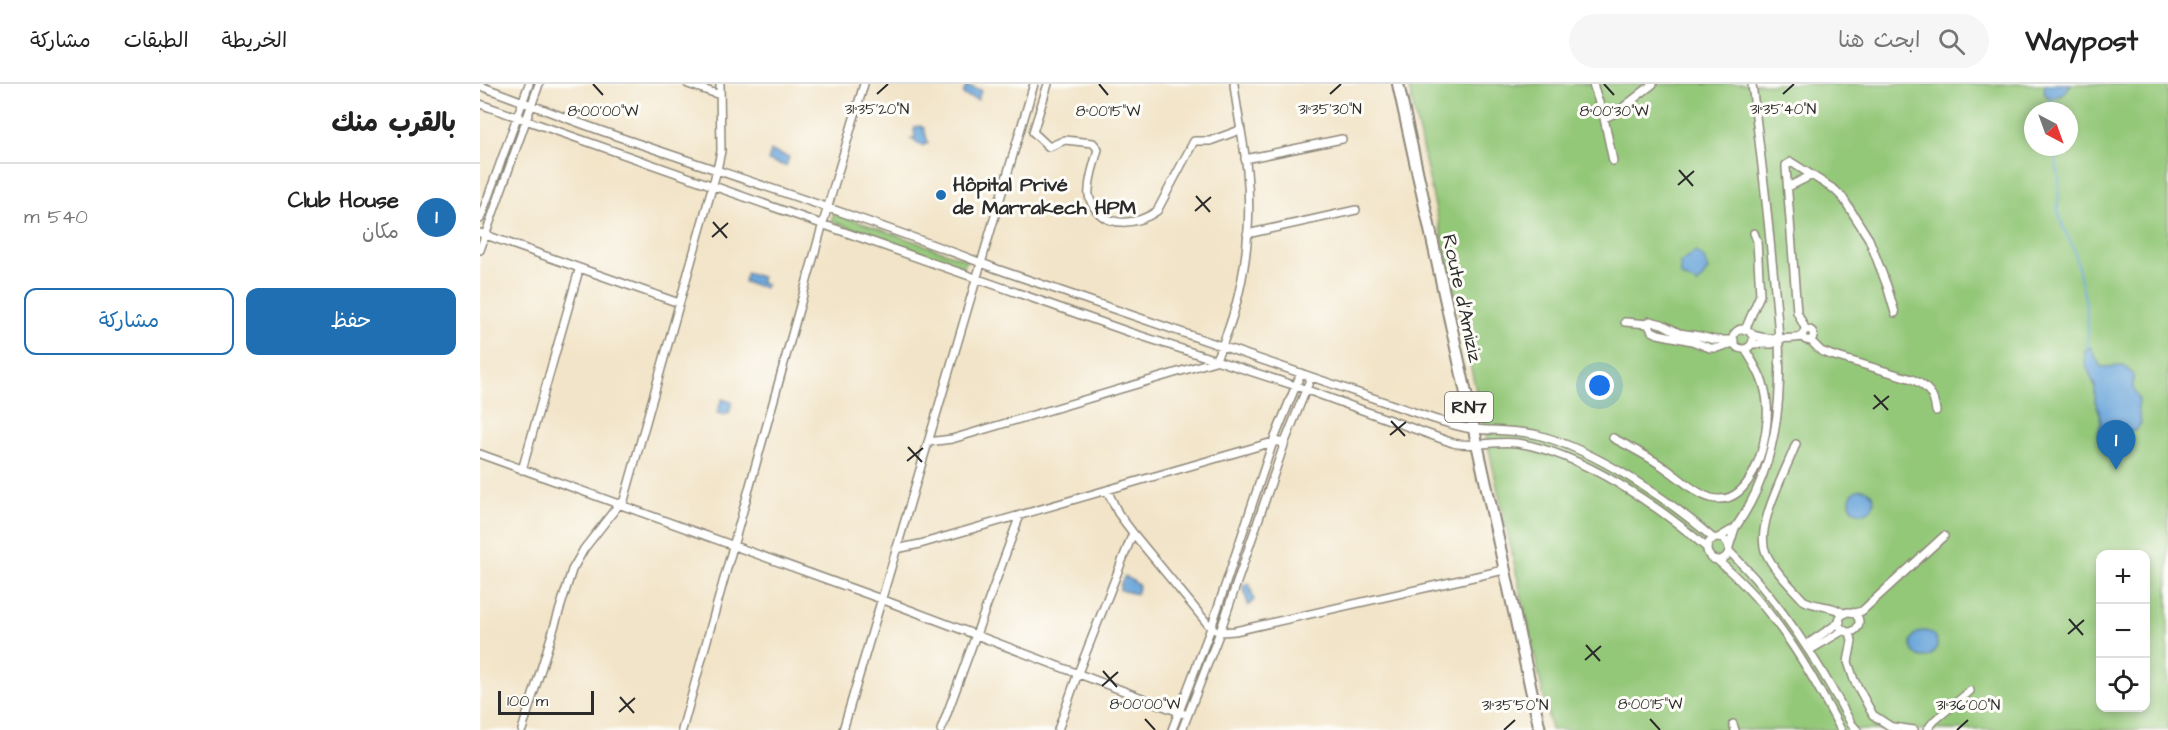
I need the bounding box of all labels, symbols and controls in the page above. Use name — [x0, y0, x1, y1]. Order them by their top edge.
search box — [1569, 14, 1989, 68]
text: Waypost — [2025, 22, 2138, 61]
text: ابحث هنا — [1838, 25, 1920, 56]
icon: search — [1935, 25, 1968, 58]
text: مشاركة — [30, 26, 91, 55]
text: الطبقات — [124, 26, 189, 55]
text: الخريطة — [222, 26, 287, 55]
text: 31°35'20"N — [845, 99, 909, 120]
text: 31°35'30"N — [1298, 99, 1362, 120]
text: 31°35'40"N — [1750, 99, 1816, 120]
text: 8°00'00"W — [568, 101, 638, 122]
text: 8°00'15"W — [1076, 101, 1140, 122]
text: 8°00'30"W — [1579, 101, 1649, 122]
north arrow — [2024, 102, 2078, 156]
text: بالقرب منك — [332, 105, 456, 141]
place label: Hôpital Privé de Marrakech HPM — [952, 171, 1137, 222]
text: Club House — [288, 185, 399, 216]
marker: Hôpital Privé de Marrakech HPM — [934, 188, 948, 202]
text: 540 m — [24, 203, 88, 231]
text: 1 — [435, 203, 438, 231]
text: مكان — [362, 218, 399, 246]
street label: Route d'Amiziz — [1435, 232, 1489, 365]
button: مشاركة — [24, 288, 234, 355]
button: حفظ — [246, 288, 456, 355]
your location — [1585, 371, 1614, 400]
road number: RN7 — [1445, 392, 1493, 422]
pin: 1 — [2096, 420, 2136, 470]
map controls — [2096, 550, 2150, 712]
button: + — [2096, 550, 2150, 604]
button: − — [2096, 604, 2150, 658]
button: locate — [2096, 658, 2150, 712]
scale bar — [498, 688, 594, 716]
text: 100 m — [507, 690, 548, 712]
text: 8°00'00"W — [1110, 694, 1180, 715]
text: 8°00'15"W — [1618, 694, 1682, 715]
text: 31°35'50"N — [1482, 695, 1548, 716]
text: 31°36'00"N — [1936, 695, 2000, 716]

